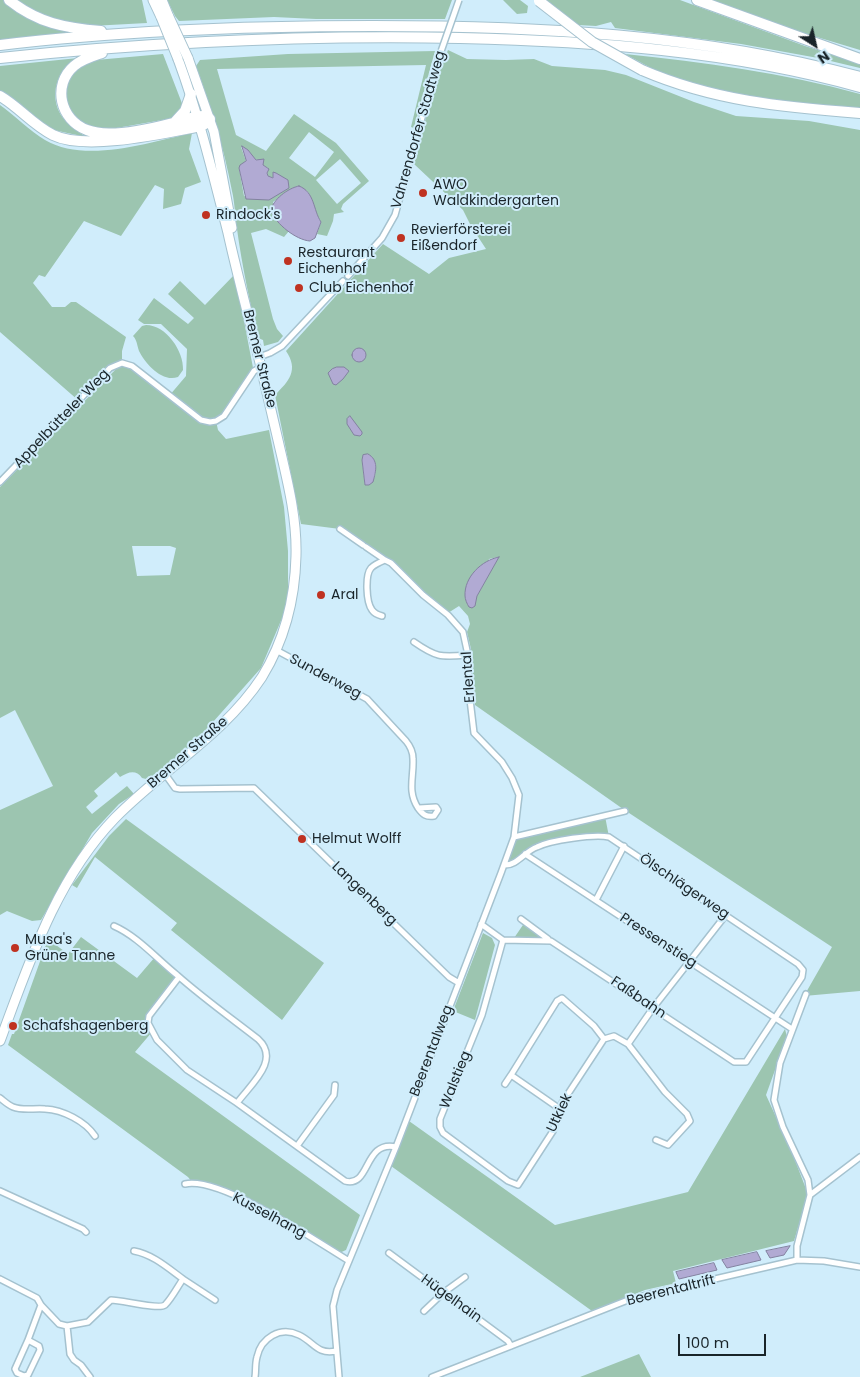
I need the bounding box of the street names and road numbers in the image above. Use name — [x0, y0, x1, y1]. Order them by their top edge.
street label: Vahrendorfer Stadtweg — [388, 49, 450, 211]
street label: Bremer Straße — [239, 308, 279, 410]
street label: Appelbütteler Weg — [11, 366, 113, 472]
street label: Sunderweg — [286, 651, 364, 703]
street label: Erlental — [459, 651, 479, 703]
street label: Bremer Straße — [144, 714, 232, 792]
street label: Ölschlägerweg — [636, 851, 732, 923]
street label: Langenberg — [328, 859, 400, 929]
street label: Pressenstieg — [616, 910, 700, 972]
street label: Faßbahn — [607, 973, 669, 1023]
street label: Beerentalweg — [407, 1003, 457, 1099]
street label: Walstieg — [437, 1049, 475, 1111]
street label: Utkiek — [544, 1091, 576, 1135]
street label: Kusselhang — [229, 1190, 309, 1242]
street label: Hügelhain — [417, 1271, 485, 1327]
street label: Beerentaltrift — [625, 1272, 717, 1310]

